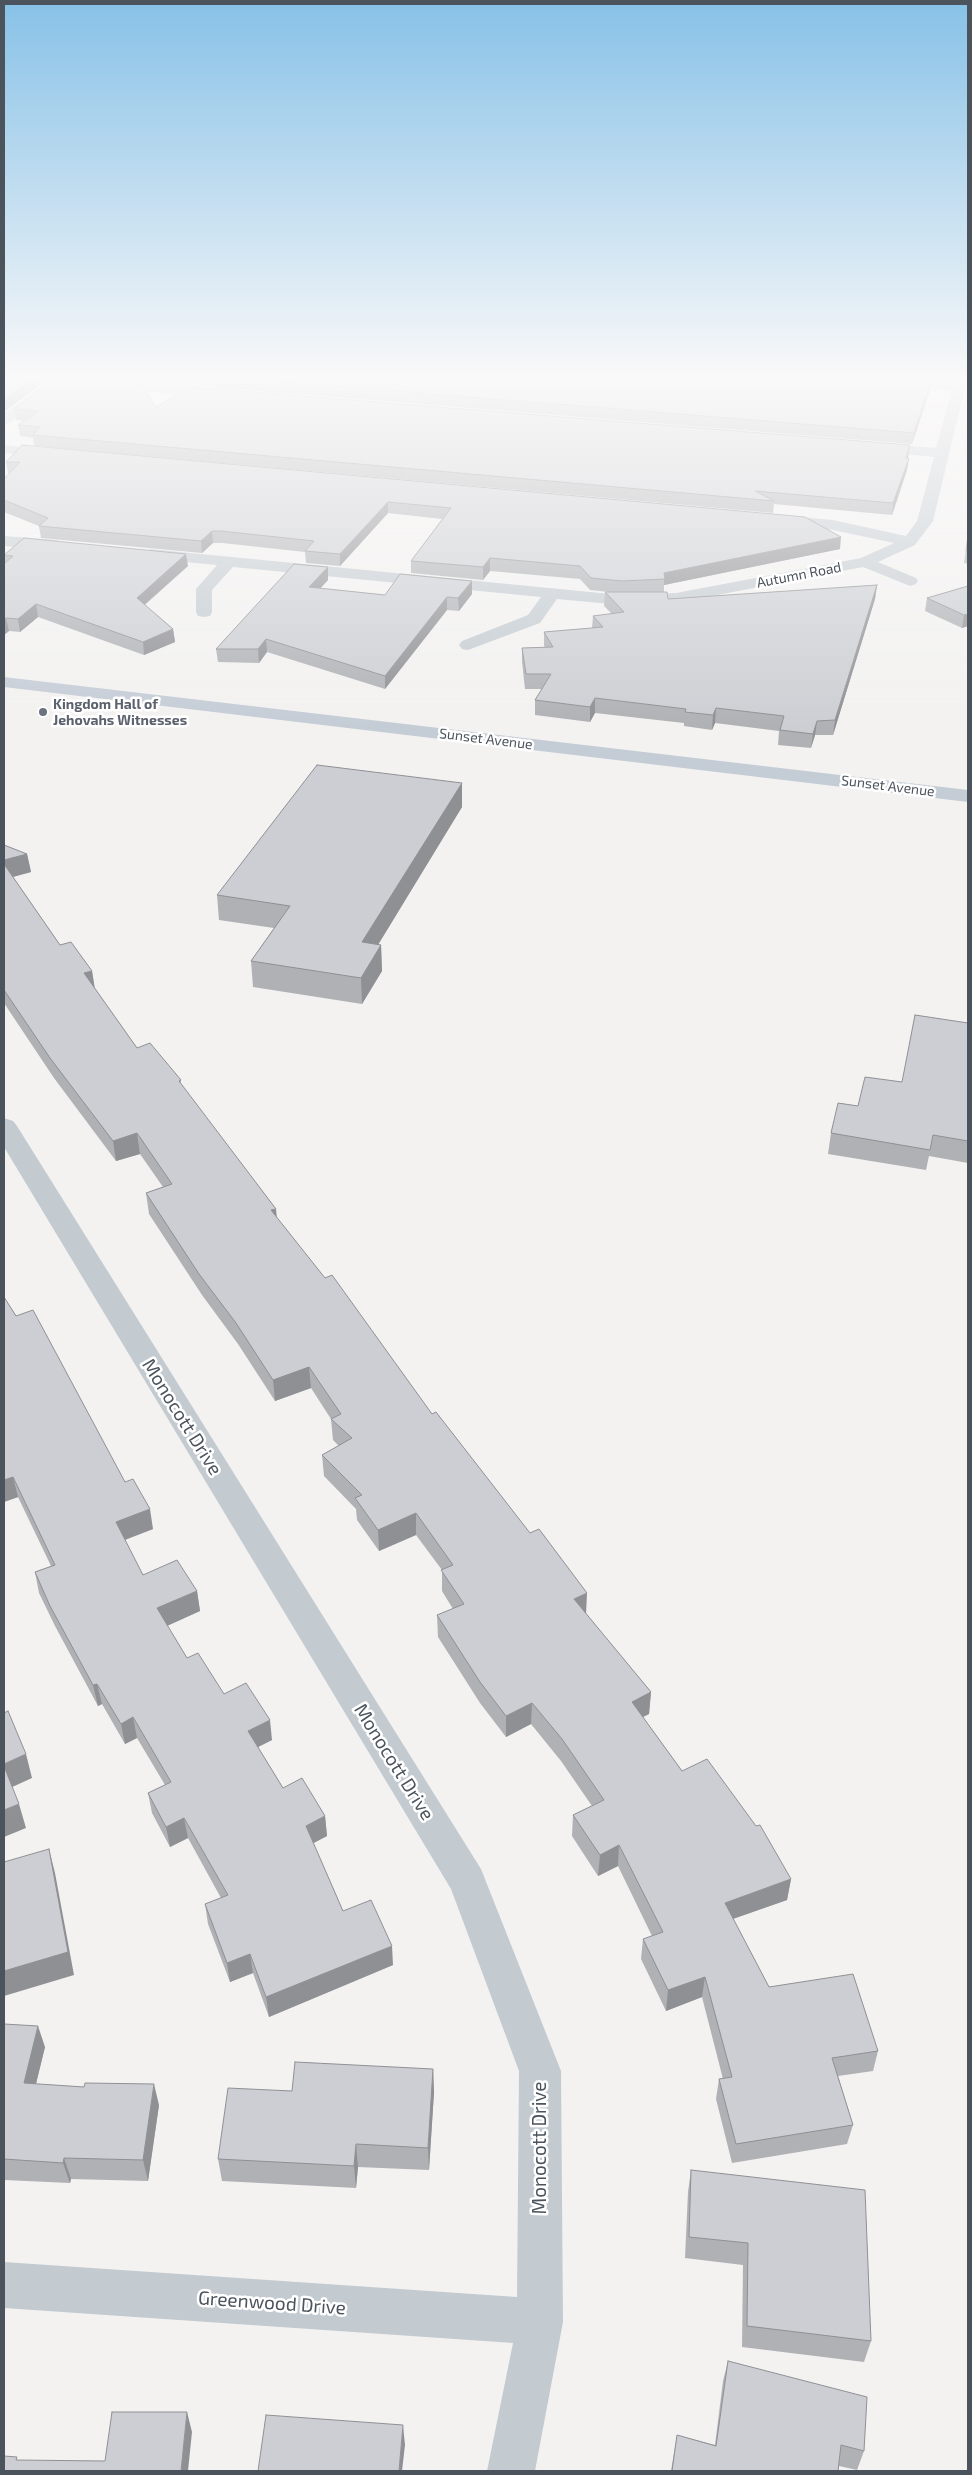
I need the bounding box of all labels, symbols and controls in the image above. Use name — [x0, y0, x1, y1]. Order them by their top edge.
street label: Autumn Road — [755, 559, 843, 591]
place label: Kingdom Hall of Jehovahs Witnesses — [53, 696, 187, 729]
marker: Kingdom Hall of Jehovahs Witnesses — [37, 706, 49, 718]
street label: Sunset Avenue — [438, 725, 534, 753]
street label: Sunset Avenue — [840, 772, 936, 800]
street label: Monocott Drive — [137, 1355, 227, 1479]
street label: Monocott Drive — [349, 1700, 439, 1824]
street label: Monocott Drive — [529, 2081, 551, 2215]
street label: Greenwood Drive — [197, 2286, 347, 2320]

